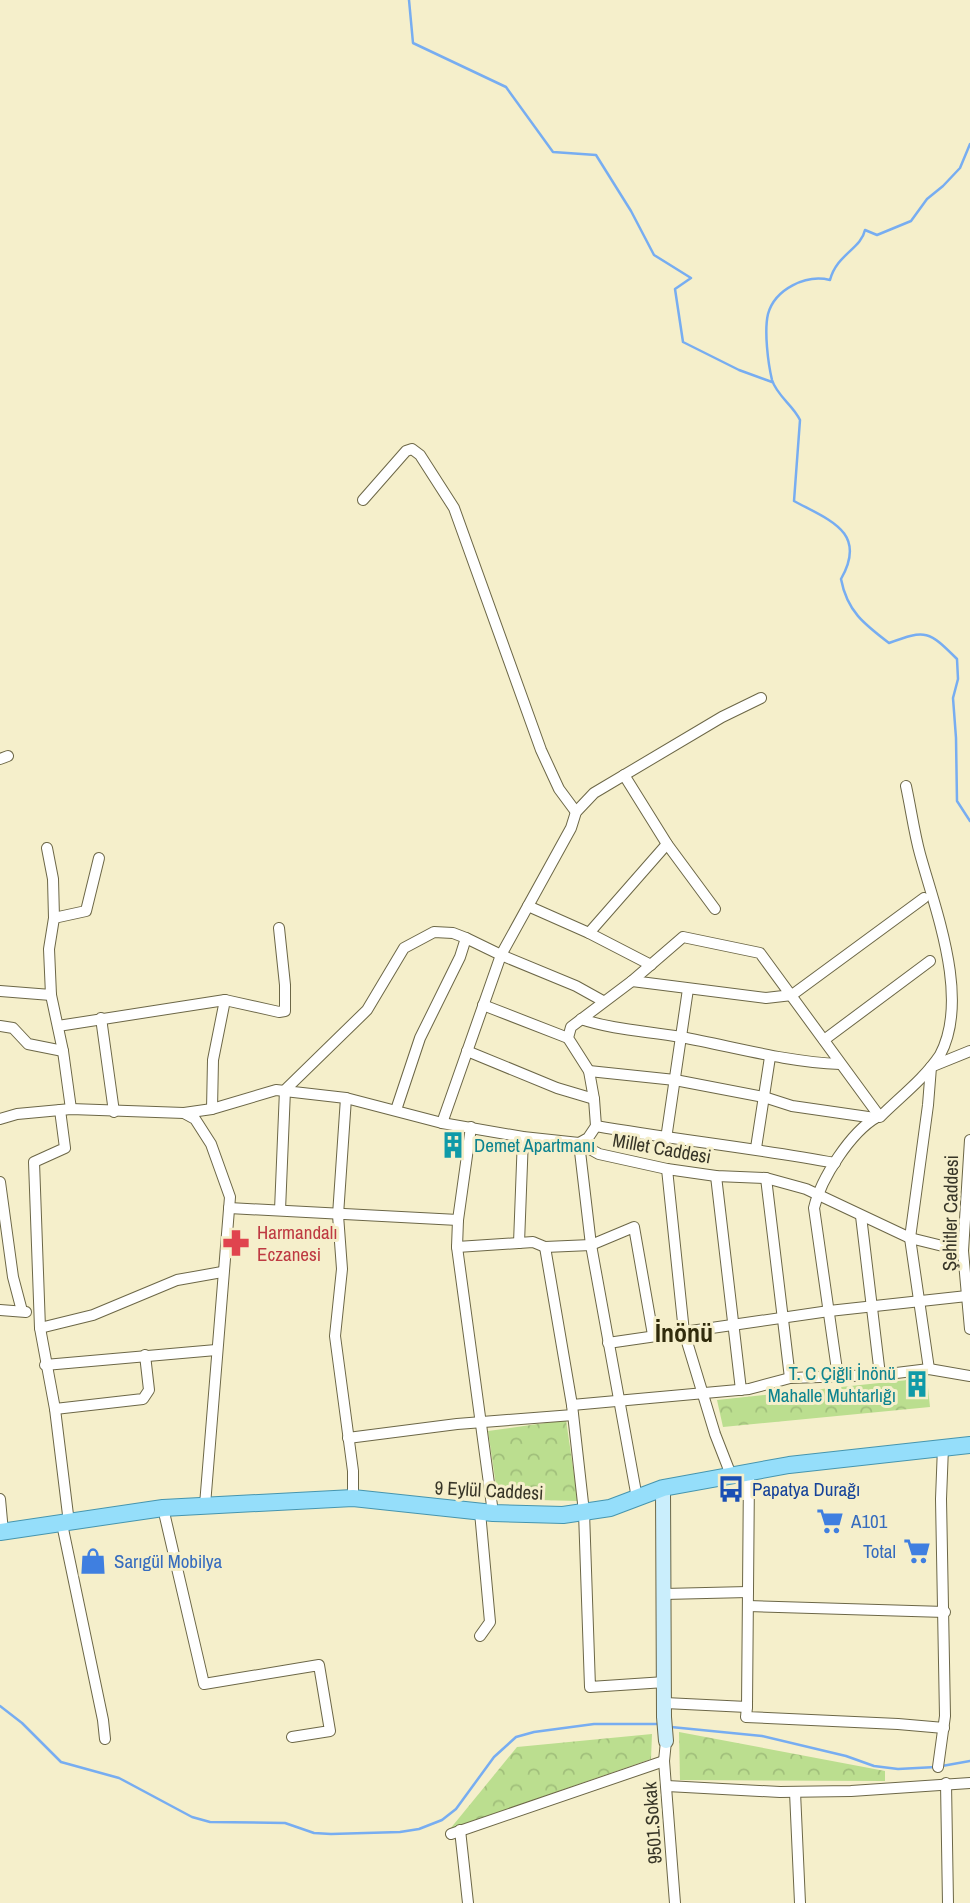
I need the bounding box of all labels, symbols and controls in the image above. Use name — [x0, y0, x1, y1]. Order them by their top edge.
street label: Millet Caddesi — [611, 1127, 713, 1169]
building icon: Demet Apartmanı — [438, 1130, 468, 1160]
place label: Demet Apartmanı — [474, 1132, 595, 1158]
street label: Şehitler Caddesi — [936, 1155, 964, 1271]
place label: Harmandalı Eczanesi — [257, 1219, 338, 1267]
pharmacy icon: Harmandalı Eczanesi — [221, 1228, 251, 1258]
district label: İnönü — [655, 1315, 713, 1350]
place label: T. C Çiğli İnönü Mahalle Muhtarlığı — [768, 1360, 896, 1408]
building icon: T. C Çiğli İnönü Mahalle Muhtarlığı — [902, 1369, 932, 1399]
street label: 9 Eylül Caddesi — [434, 1474, 544, 1506]
bus stop icon: Papatya Durağı — [716, 1474, 746, 1504]
place label: Papatya Durağı — [752, 1476, 860, 1502]
supermarket icon: A101 — [815, 1506, 845, 1536]
place label: A101 — [850, 1508, 888, 1534]
supermarket icon: Total — [902, 1536, 932, 1566]
place label: Total — [863, 1538, 896, 1564]
shop icon: Sarıgül Mobilya — [78, 1546, 108, 1576]
place label: Sarıgül Mobilya — [114, 1548, 223, 1574]
street label: 9501.Sokak — [636, 1781, 668, 1865]

